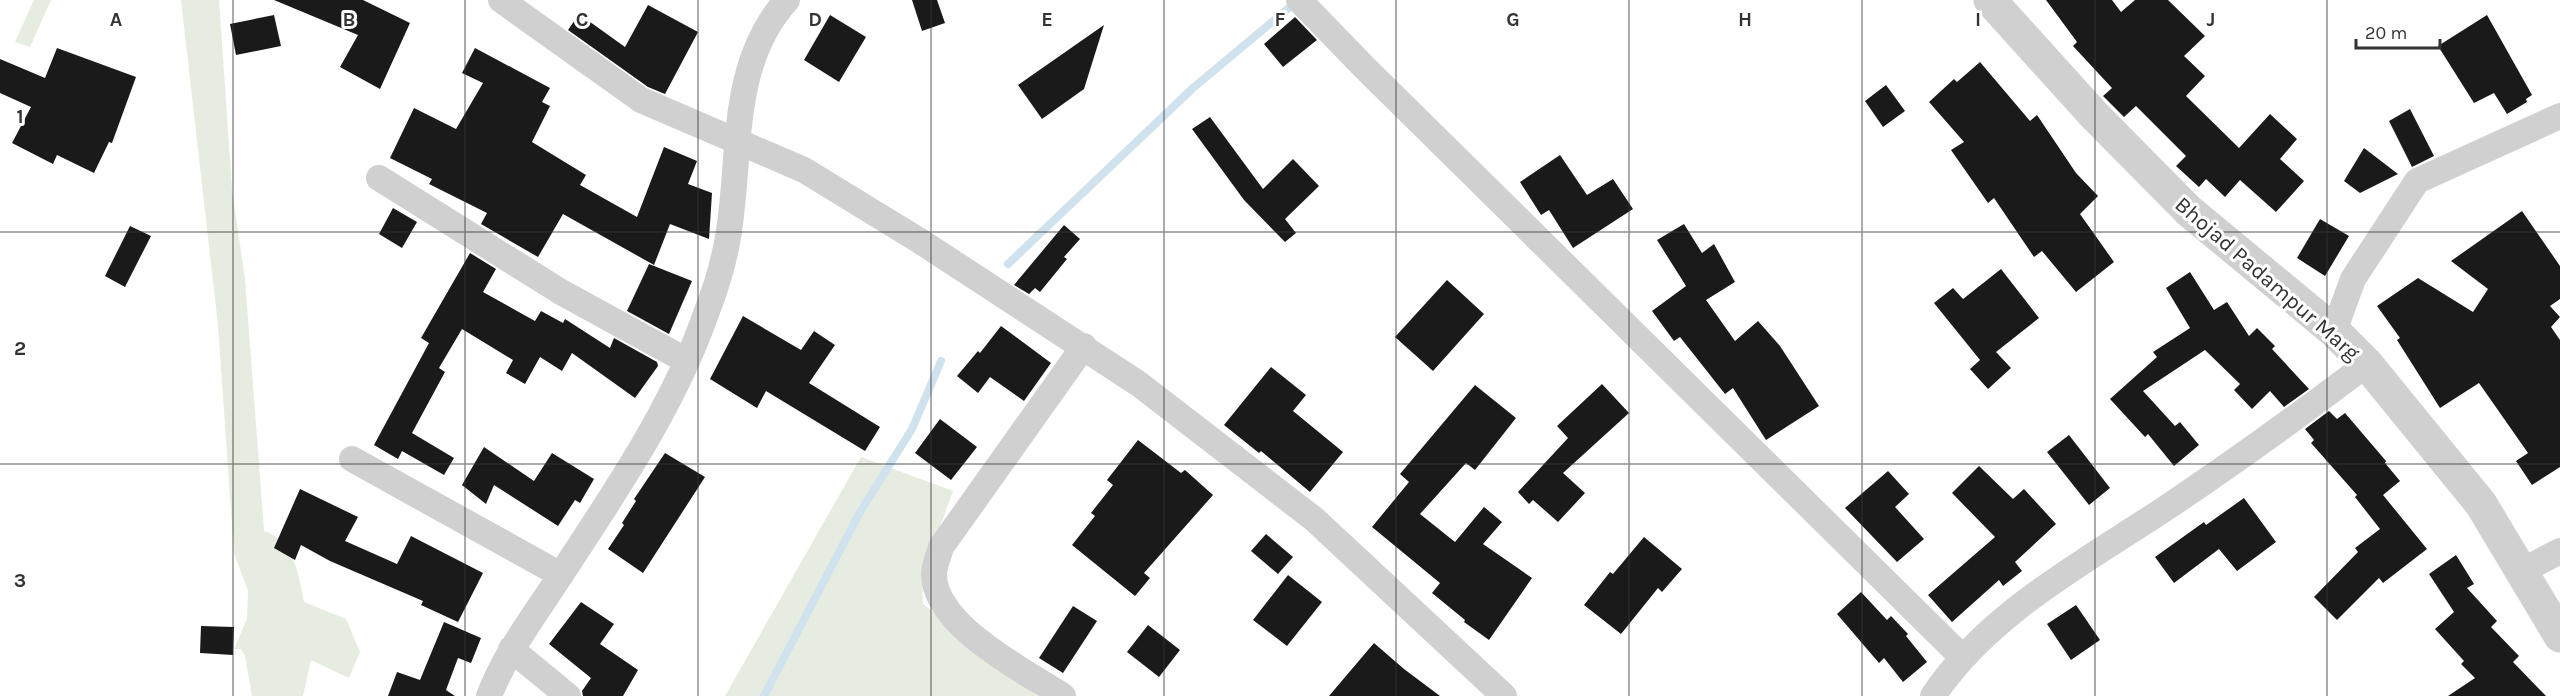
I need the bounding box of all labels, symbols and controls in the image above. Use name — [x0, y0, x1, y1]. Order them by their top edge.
text: A — [110, 8, 123, 31]
text: B — [343, 8, 355, 31]
text: C — [576, 8, 588, 31]
text: D — [808, 8, 822, 31]
text: E — [1041, 8, 1053, 31]
text: F — [1275, 8, 1286, 31]
text: G — [1506, 8, 1520, 31]
text: H — [1738, 8, 1752, 31]
text: I — [1975, 8, 1981, 31]
text: J — [2207, 8, 2215, 31]
scale bar — [2356, 12, 2440, 50]
text: 20 m — [2365, 22, 2407, 44]
text: 1 — [16, 105, 24, 128]
street label: Bhojad Padampur Marg — [2170, 191, 2366, 366]
text: 2 — [14, 337, 26, 360]
text: 3 — [14, 569, 26, 592]

